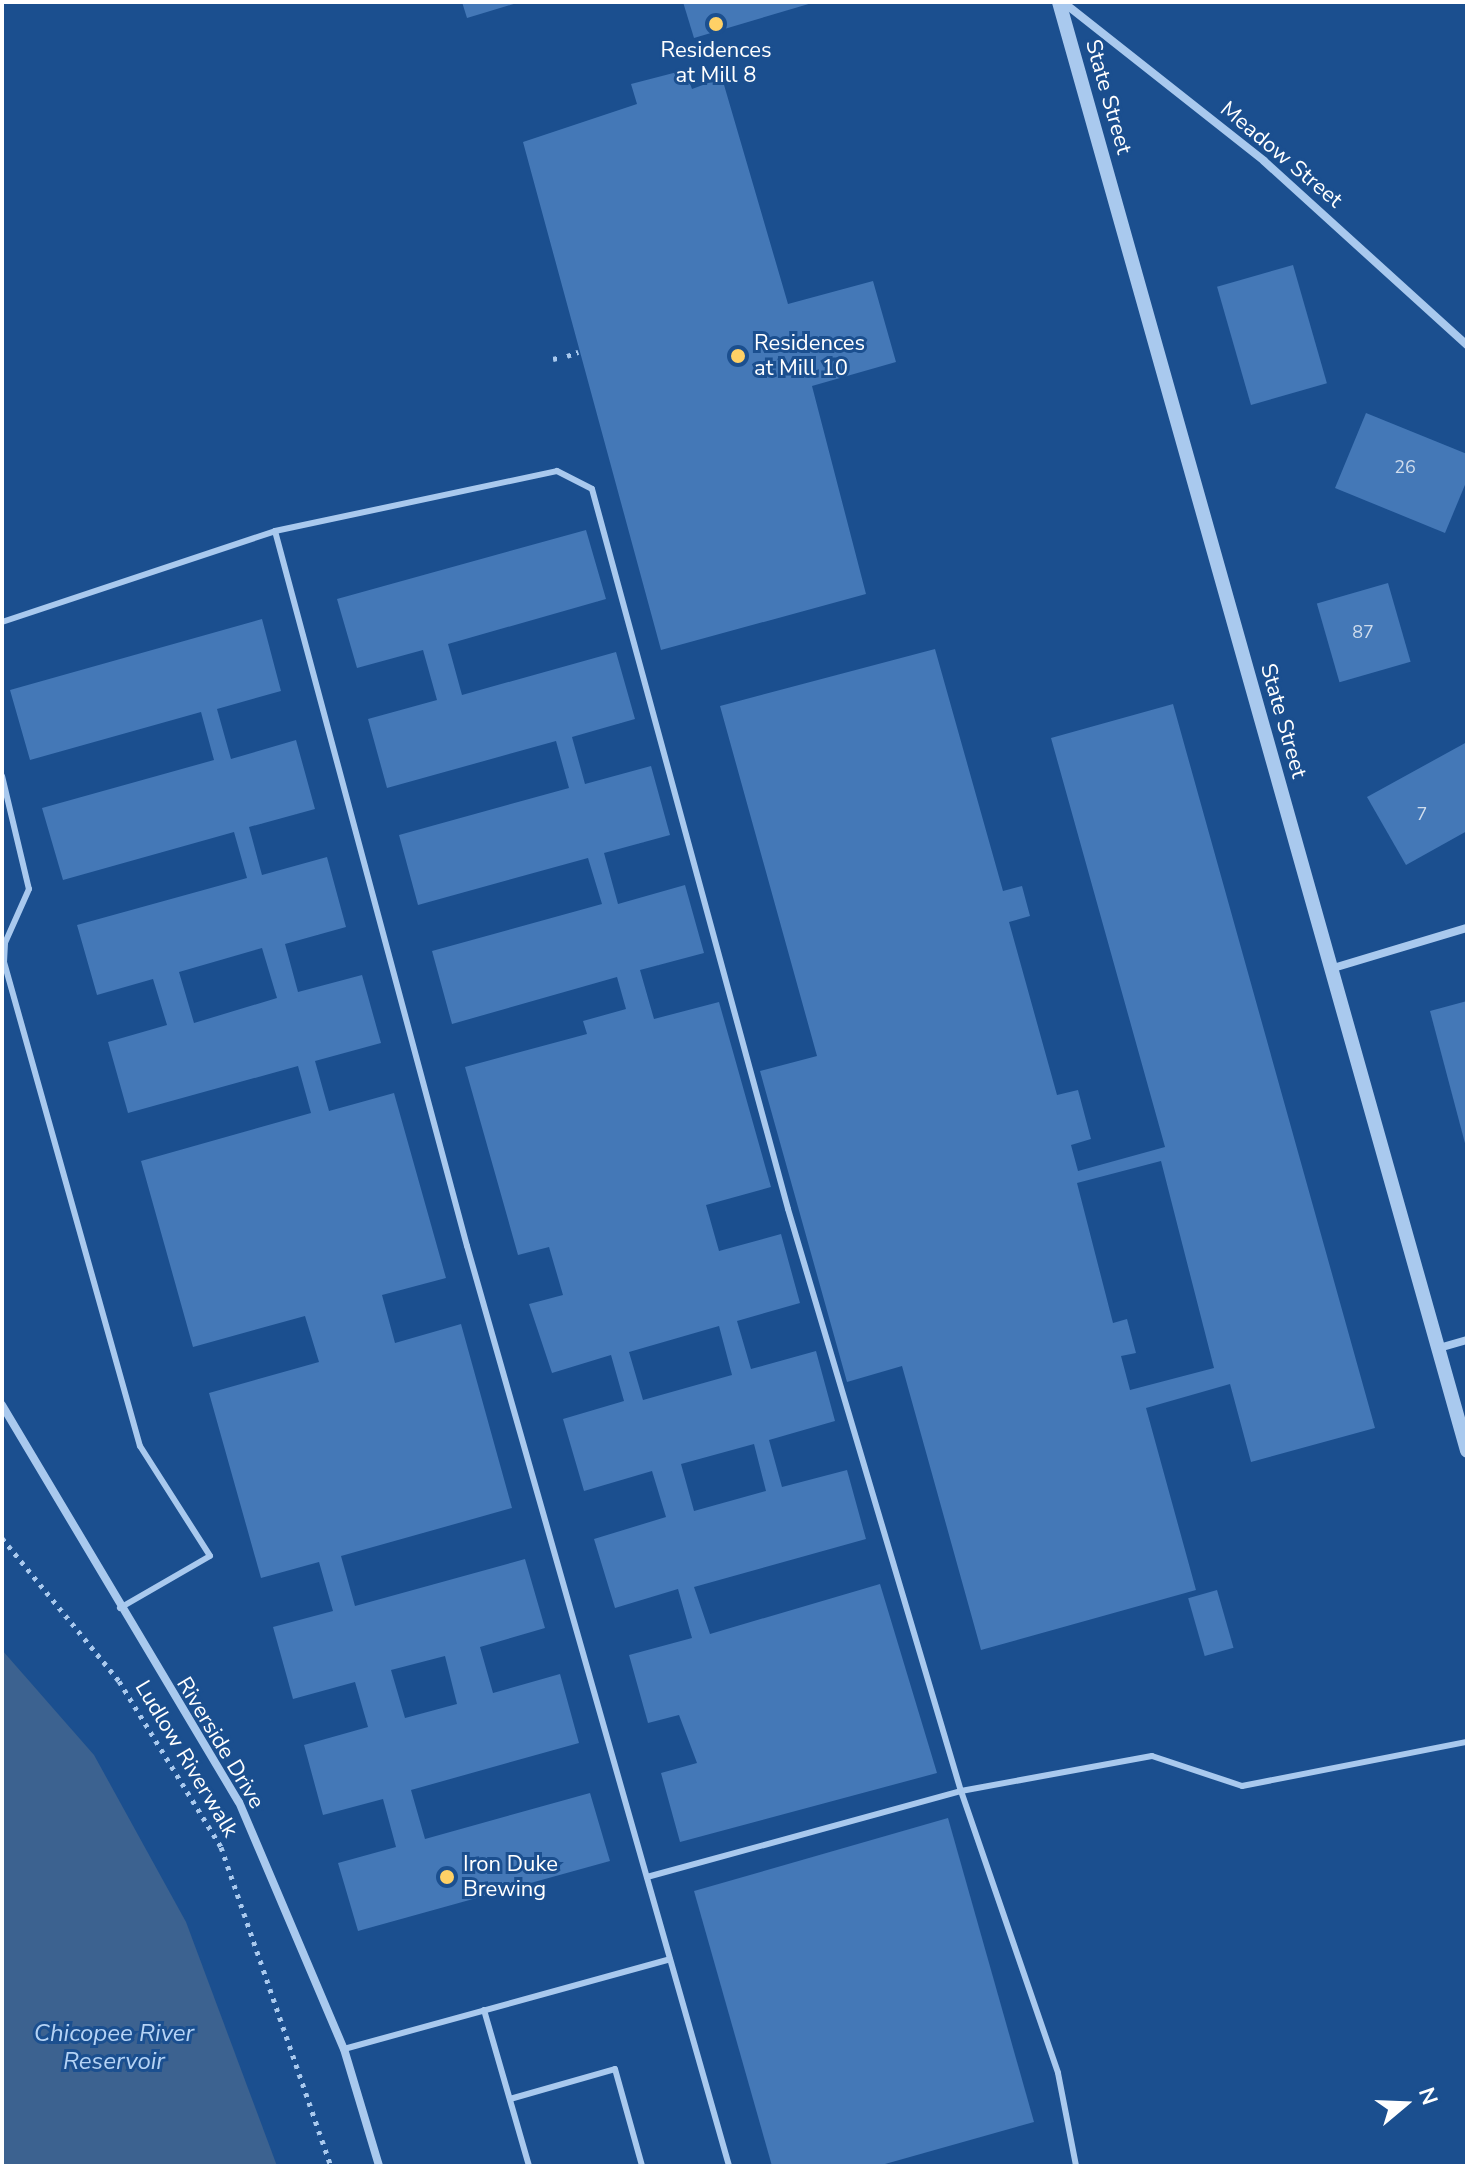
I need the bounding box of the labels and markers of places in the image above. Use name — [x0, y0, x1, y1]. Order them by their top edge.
marker: Residences at Mill 8 — [707, 15, 725, 33]
place label: Residences at Mill 8 — [660, 37, 772, 88]
place label: Residences at Mill 10 — [754, 330, 865, 382]
marker: Residences at Mill 10 — [729, 347, 747, 365]
place label: Iron Duke Brewing — [463, 1851, 558, 1902]
marker: Iron Duke Brewing — [438, 1868, 456, 1886]

